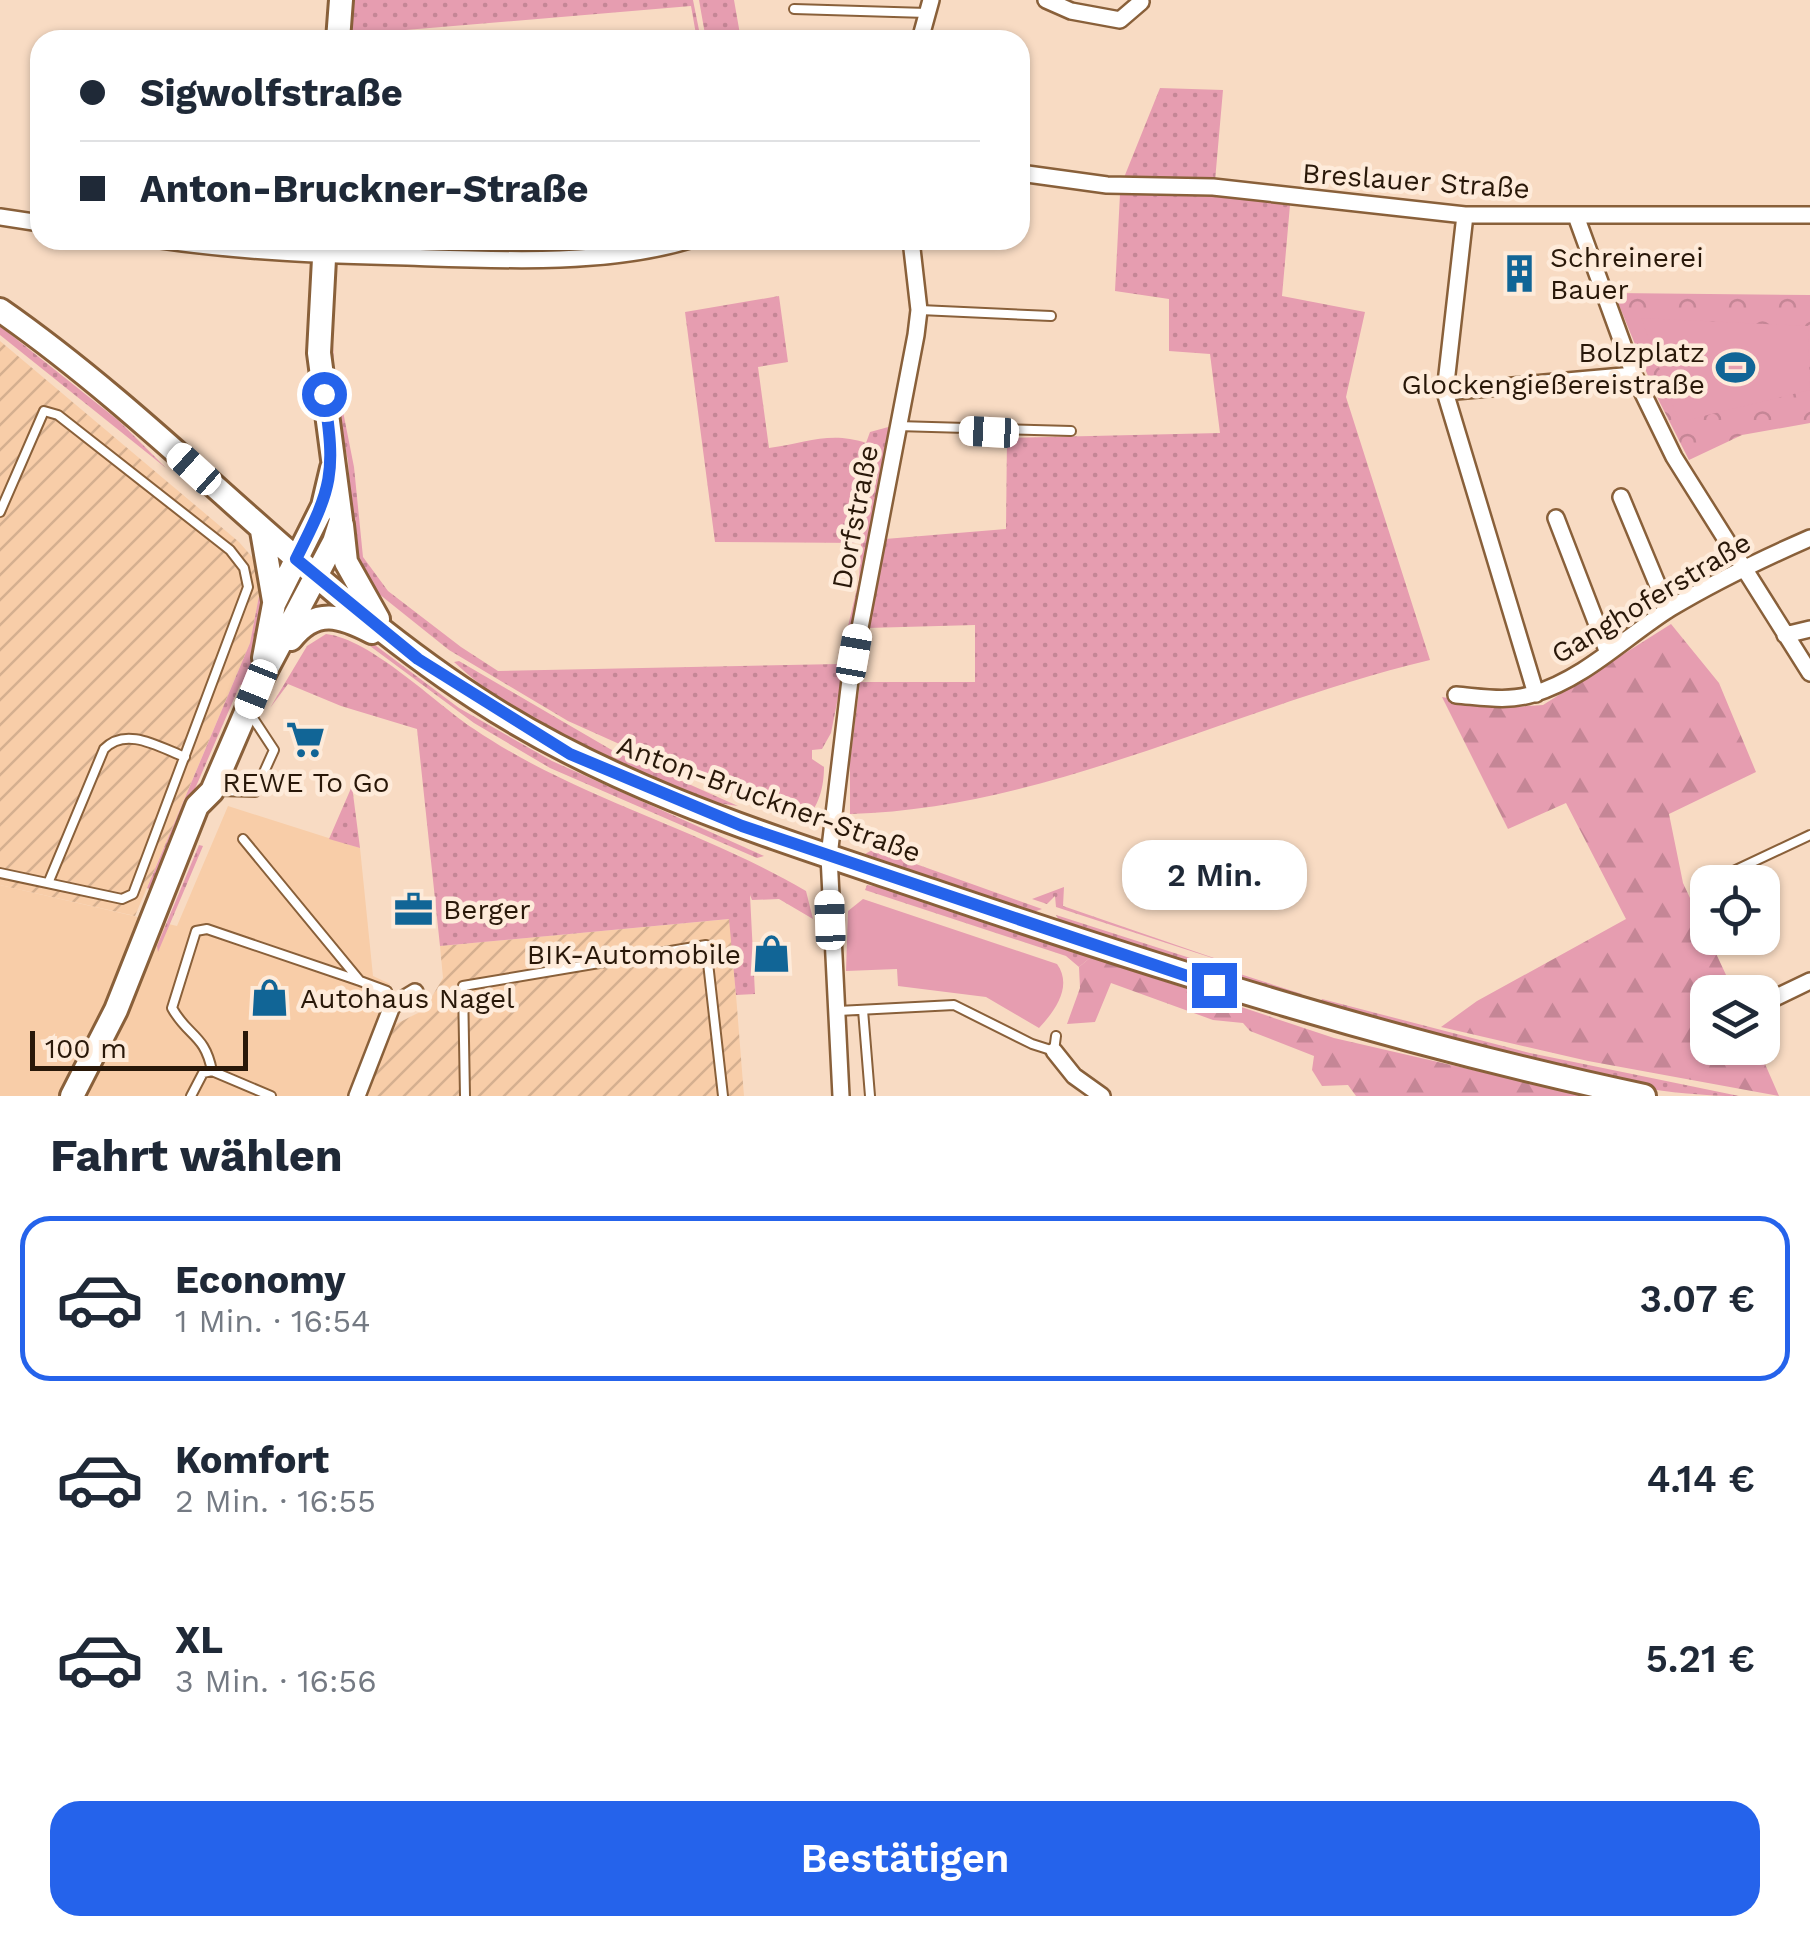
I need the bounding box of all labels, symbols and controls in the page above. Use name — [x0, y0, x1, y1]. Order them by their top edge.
text: Sigwolfstraße — [140, 71, 403, 115]
street label: Breslauer Straße — [1301, 157, 1531, 205]
text: Anton-Bruckner-Straße — [140, 167, 589, 211]
place label: Schreinerei Bauer — [1550, 241, 1704, 306]
building icon: Schreinerei Bauer — [1499, 252, 1541, 294]
place label: Bolzplatz Glockengießereistraße — [1402, 336, 1705, 401]
sports icon: Bolzplatz Glockengießereistraße — [1714, 347, 1756, 389]
route start — [302, 372, 347, 417]
car — [958, 415, 1020, 449]
car — [162, 438, 226, 500]
street label: Dorfstraße — [825, 442, 885, 592]
street label: Ganghoferstraße — [1545, 525, 1757, 671]
car — [834, 622, 874, 686]
car — [231, 656, 281, 722]
supermarket icon: REWE To Go — [285, 719, 327, 761]
street label: Anton-Bruckner-Straße — [613, 729, 925, 869]
place label: REWE To Go — [222, 766, 390, 799]
callout: 2 Min. — [1122, 840, 1306, 910]
text: 2 Min. — [1167, 856, 1262, 894]
map controls — [1690, 865, 1780, 1065]
button: locate — [1690, 865, 1780, 955]
office icon: Berger — [392, 888, 434, 930]
car — [814, 889, 846, 951]
place label: Berger — [443, 893, 531, 926]
shop icon: BIK-Automobile — [750, 933, 792, 975]
place label: BIK-Automobile — [527, 938, 741, 971]
route end — [1192, 963, 1237, 1008]
button: layers — [1690, 975, 1780, 1065]
shop icon: Autohaus Nagel — [249, 977, 291, 1019]
place label: Autohaus Nagel — [300, 982, 515, 1015]
scale bar — [30, 1026, 248, 1070]
text: 100 m — [45, 1032, 127, 1065]
text: Fahrt wählen — [50, 1129, 343, 1182]
icon: car — [55, 1254, 145, 1344]
text: Economy — [175, 1258, 346, 1302]
text: 3.07 € — [1640, 1277, 1755, 1321]
text: 1 Min. · 16:54 — [175, 1302, 371, 1340]
icon: car — [55, 1434, 145, 1524]
text: Komfort — [175, 1438, 329, 1482]
text: 4.14 € — [1646, 1457, 1755, 1501]
text: 2 Min. · 16:55 — [175, 1482, 376, 1520]
icon: car — [55, 1614, 145, 1704]
text: XL — [175, 1618, 223, 1662]
text: 5.21 € — [1646, 1637, 1755, 1681]
text: 3 Min. · 16:56 — [175, 1662, 377, 1700]
button: Bestätigen — [50, 1801, 1760, 1916]

